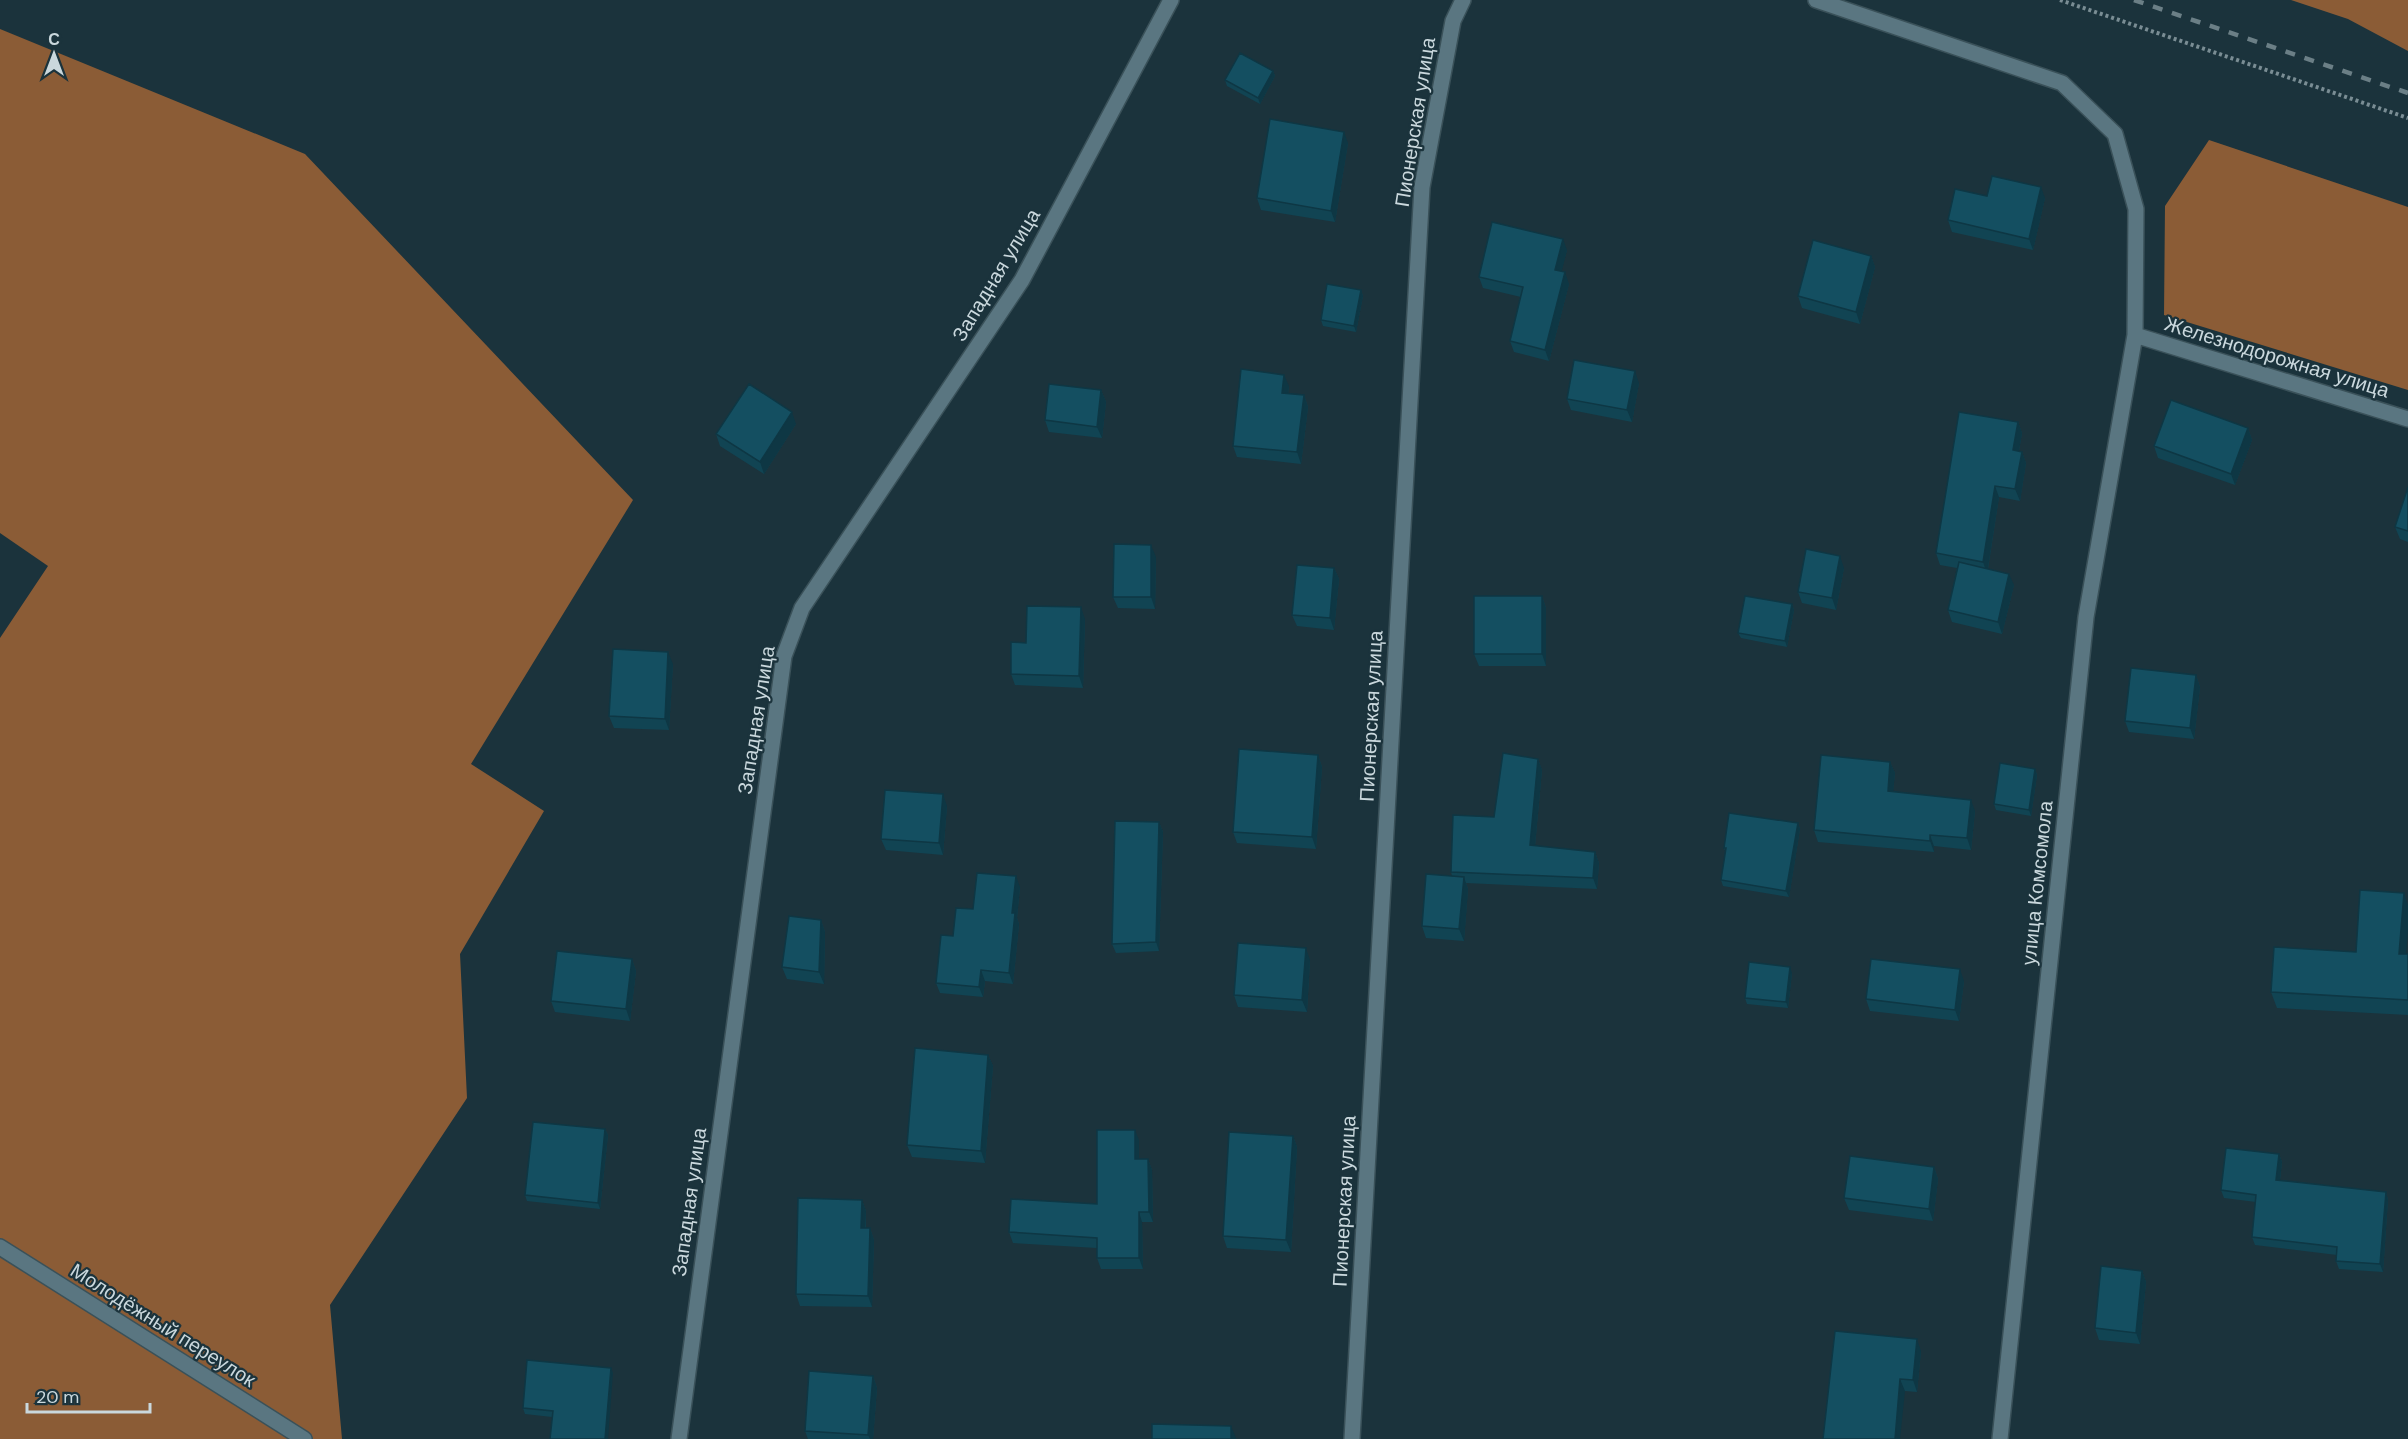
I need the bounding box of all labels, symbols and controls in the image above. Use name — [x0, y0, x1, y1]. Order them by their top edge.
north arrow — [24, 24, 84, 84]
text: С — [48, 29, 60, 50]
street label: Пионерская улица — [1389, 34, 1441, 209]
street label: Западная улица — [946, 203, 1046, 346]
street label: Железнодорожная улица — [2162, 310, 2393, 404]
street label: Пионерская улица — [1354, 629, 1389, 802]
street label: Западная улица — [731, 643, 781, 796]
street label: улица Комсомола — [2015, 799, 2059, 967]
street label: Пионерская улица — [1327, 1114, 1362, 1287]
street label: Западная улица — [666, 1125, 712, 1278]
street label: Молодёжный переулок — [66, 1257, 261, 1393]
scale bar — [27, 1376, 150, 1414]
text: 20 m — [36, 1385, 79, 1409]

